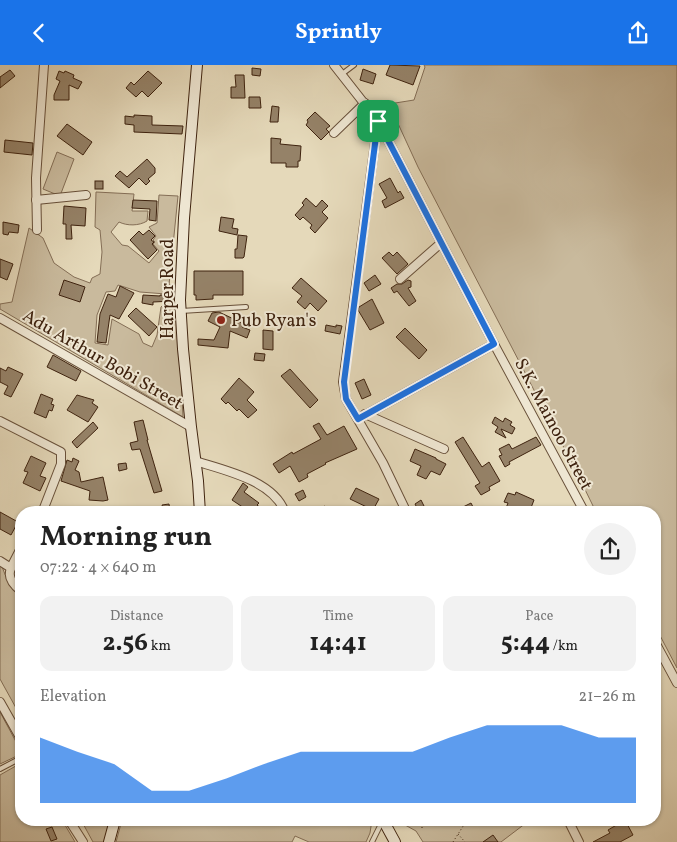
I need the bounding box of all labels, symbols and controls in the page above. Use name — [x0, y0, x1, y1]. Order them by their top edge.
text: Sprintly — [295, 17, 382, 48]
icon: back — [25, 19, 53, 47]
icon: share — [624, 19, 652, 47]
pin — [357, 100, 399, 142]
icon: arrive — [364, 107, 392, 135]
street label: Harper Road — [156, 239, 181, 339]
street label: Adu Arthur Bobi Street — [17, 304, 187, 416]
place label: Pub Ryan's — [231, 309, 316, 334]
marker: Pub Ryan's — [215, 314, 227, 326]
street label: S.K. Mainoo Street — [507, 354, 598, 495]
text: Morning run — [40, 518, 212, 557]
button: share — [584, 523, 636, 575]
text: 07:22 · 4 × 640 m — [40, 557, 156, 579]
text: Distance — [110, 607, 163, 626]
text: Time — [323, 607, 353, 626]
text: Pace — [525, 607, 553, 626]
text: 2.56 — [102, 626, 148, 661]
text: 14:41 — [309, 626, 367, 661]
text: 5:44 — [501, 626, 550, 661]
text: km — [148, 637, 171, 656]
text: /km — [550, 637, 578, 656]
text: Elevation — [40, 686, 107, 708]
text: 21–26 m — [579, 686, 636, 708]

